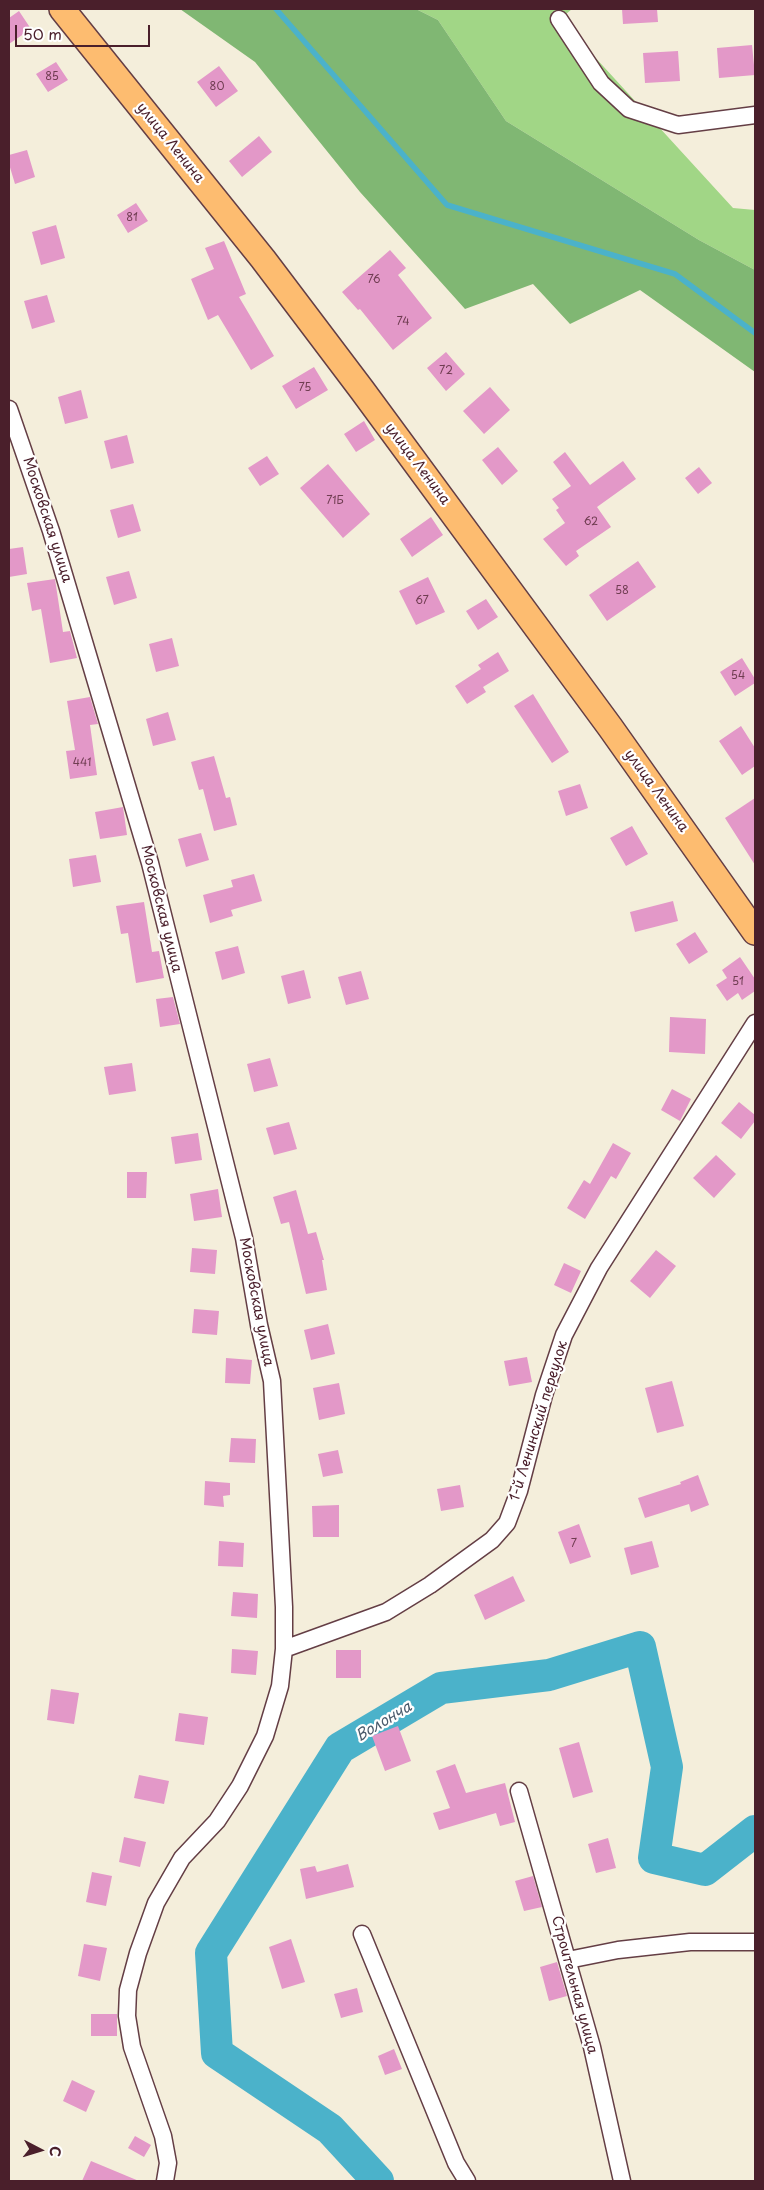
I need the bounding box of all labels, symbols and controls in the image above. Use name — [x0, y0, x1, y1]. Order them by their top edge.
scale bar — [18, 15, 152, 47]
text: 50 m — [23, 22, 62, 45]
house number: 85 — [45, 70, 59, 84]
house number: 80 — [210, 80, 224, 94]
street label: улица Ленина — [133, 100, 207, 186]
house number: 81 — [126, 211, 138, 225]
house number: 76 — [367, 273, 381, 287]
house number: 74 — [396, 315, 410, 329]
house number: 72 — [439, 364, 453, 378]
house number: 75 — [299, 381, 311, 395]
street label: улица Ленина — [381, 420, 453, 508]
street label: Московская улица — [19, 455, 75, 585]
house number: 71Б — [326, 494, 344, 508]
house number: 62 — [584, 515, 598, 529]
house number: 58 — [615, 584, 629, 598]
house number: 67 — [415, 594, 429, 608]
house number: 54 — [731, 669, 745, 683]
street label: улица Ленина — [620, 746, 692, 836]
house number: 441 — [73, 756, 91, 770]
street label: Московская улица — [137, 843, 185, 975]
house number: 51 — [732, 975, 744, 989]
street label: Московская улица — [235, 1236, 277, 1368]
street label: 1-й Ленинский переулок — [507, 1339, 571, 1503]
house number: 7 — [571, 1537, 577, 1551]
water label: Волонча — [353, 1698, 415, 1746]
street label: Строительная улица — [547, 1914, 601, 2056]
north arrow — [15, 2125, 65, 2175]
text: С — [45, 2145, 66, 2158]

